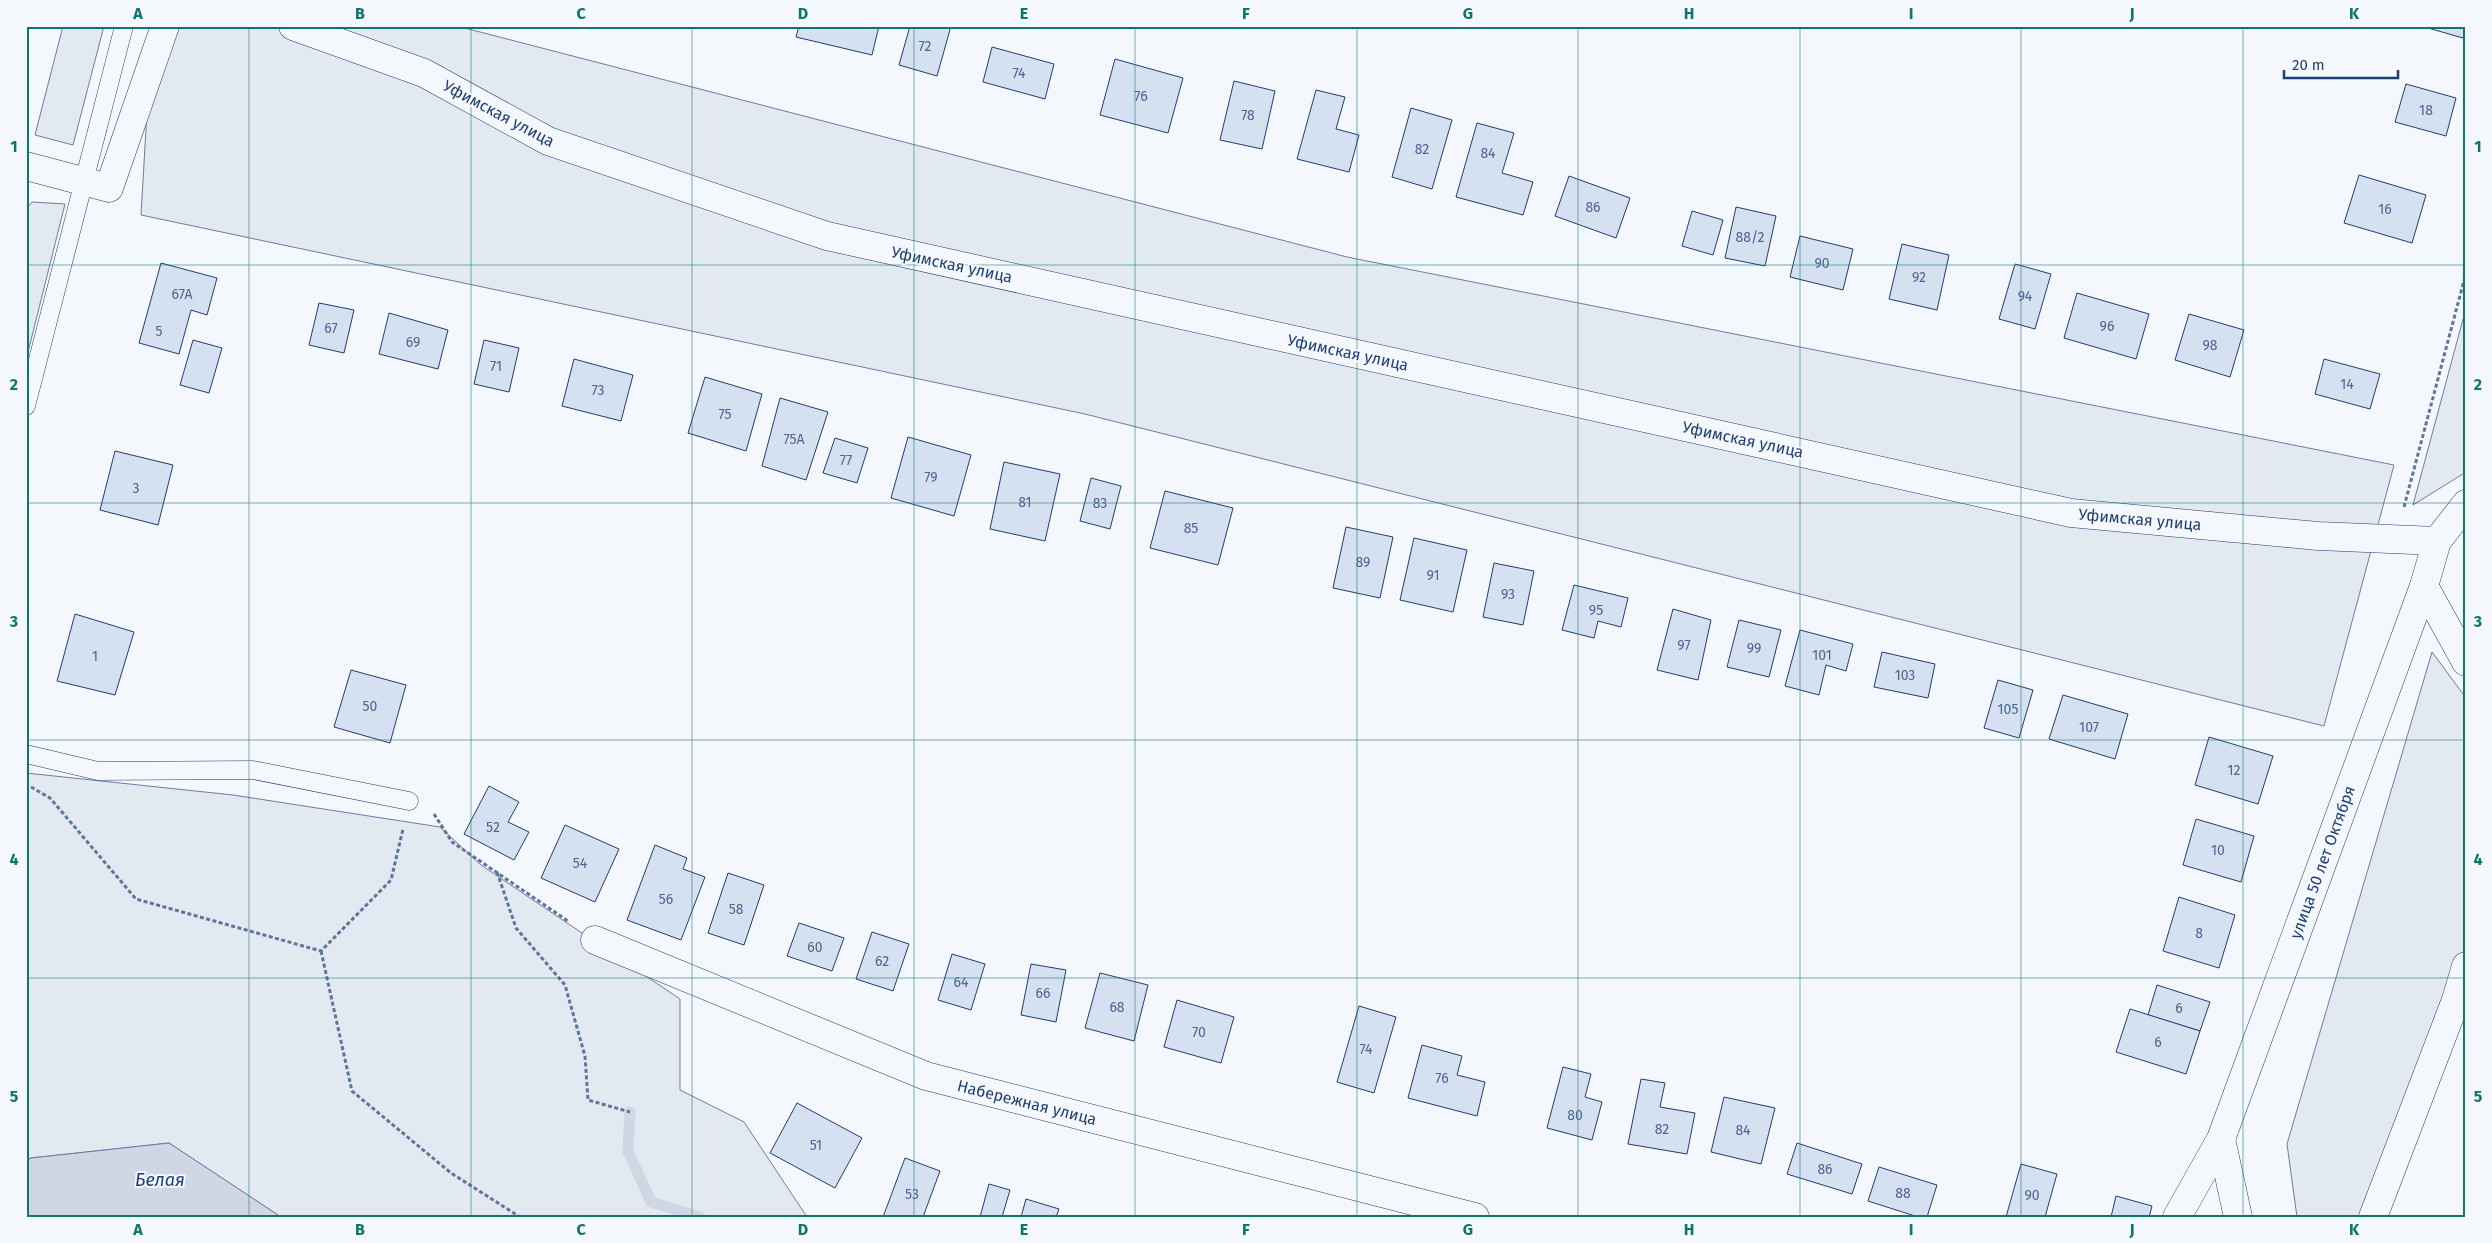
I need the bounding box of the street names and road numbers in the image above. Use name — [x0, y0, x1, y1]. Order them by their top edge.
street label: Уфимская улица — [440, 76, 558, 151]
street label: Уфимская улица — [890, 242, 1014, 287]
street label: Уфимская улица — [1286, 330, 1410, 375]
street label: Уфимская улица — [1681, 417, 1805, 462]
street label: Уфимская улица — [2078, 505, 2202, 534]
street label: улица 50 лет Октября — [2286, 783, 2359, 941]
street label: Набережная улица — [955, 1076, 1099, 1129]

